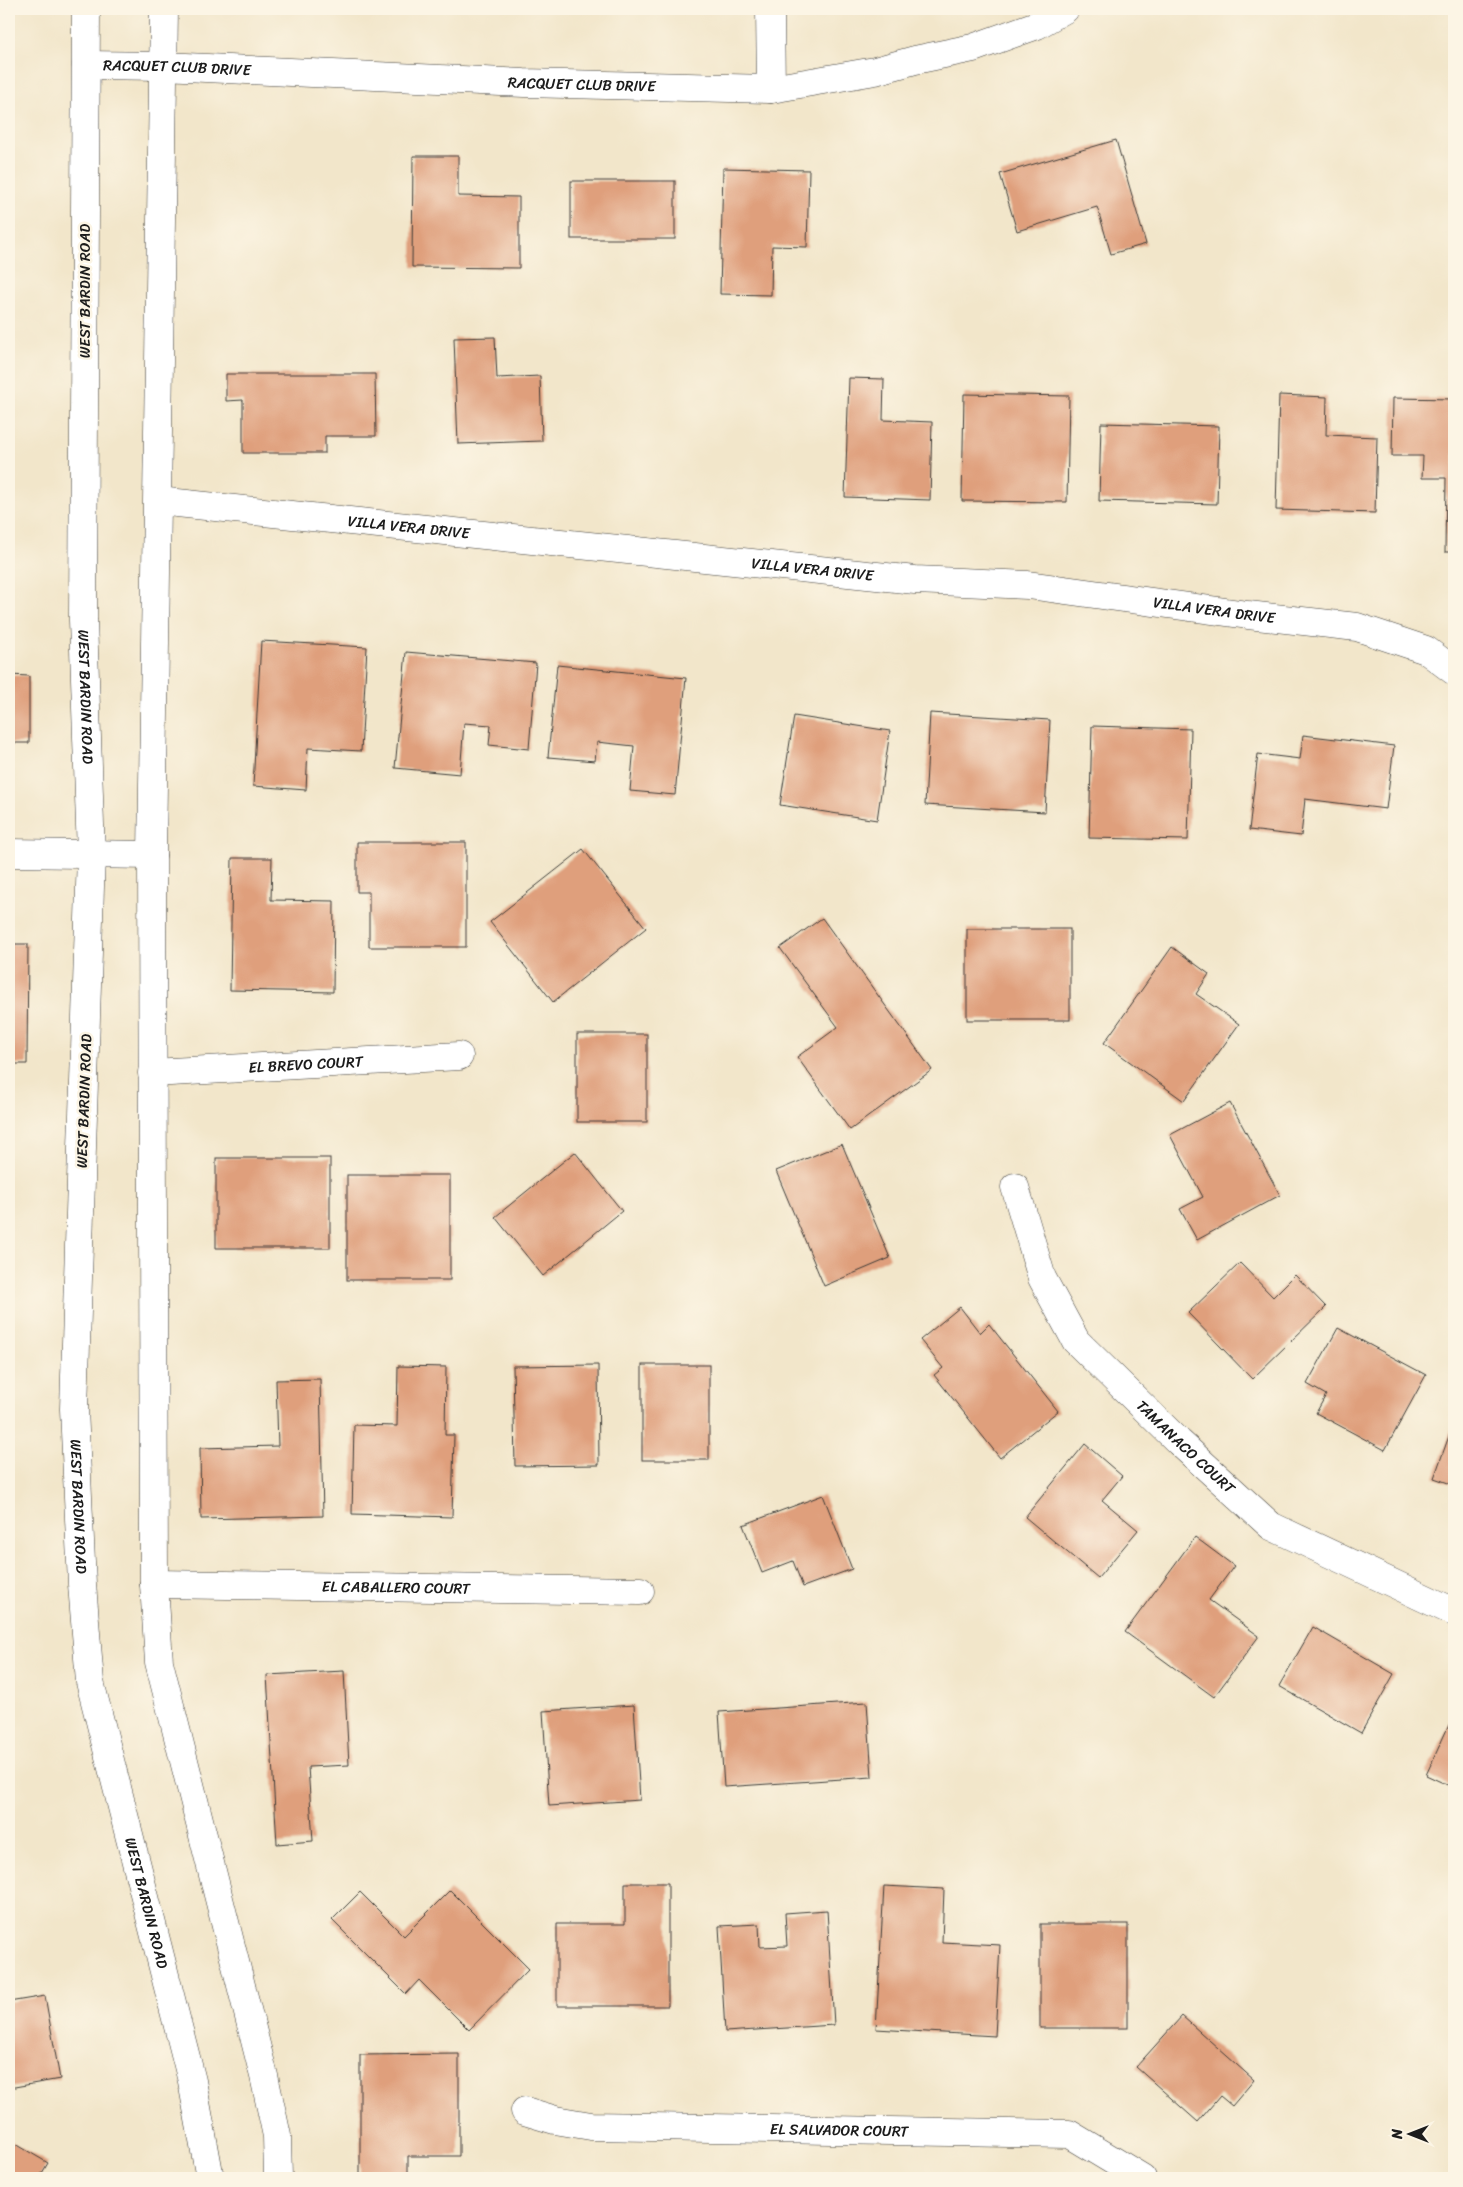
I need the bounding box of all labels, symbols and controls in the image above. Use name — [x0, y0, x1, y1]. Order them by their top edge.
street label: RACQUET CLUB DRIVE — [103, 52, 253, 83]
street label: RACQUET CLUB DRIVE — [507, 69, 657, 99]
street label: WEST BARDIN ROAD — [72, 224, 98, 358]
street label: VILLA VERA DRIVE — [346, 508, 473, 547]
street label: VILLA VERA DRIVE — [750, 550, 876, 589]
street label: VILLA VERA DRIVE — [1152, 589, 1278, 631]
street label: WEST BARDIN ROAD — [70, 629, 101, 765]
street label: WEST BARDIN ROAD — [69, 1033, 99, 1169]
street label: EL BREVO COURT — [248, 1048, 365, 1081]
street label: TAMANACO COURT — [1130, 1394, 1242, 1502]
street label: WEST BARDIN ROAD — [62, 1439, 95, 1574]
street label: EL CABALLERO COURT — [322, 1573, 472, 1602]
street label: WEST BARDIN ROAD — [117, 1835, 176, 1971]
north arrow — [1386, 2110, 1436, 2160]
street label: EL SALVADOR COURT — [770, 2116, 910, 2144]
text: N — [1385, 2129, 1410, 2140]

